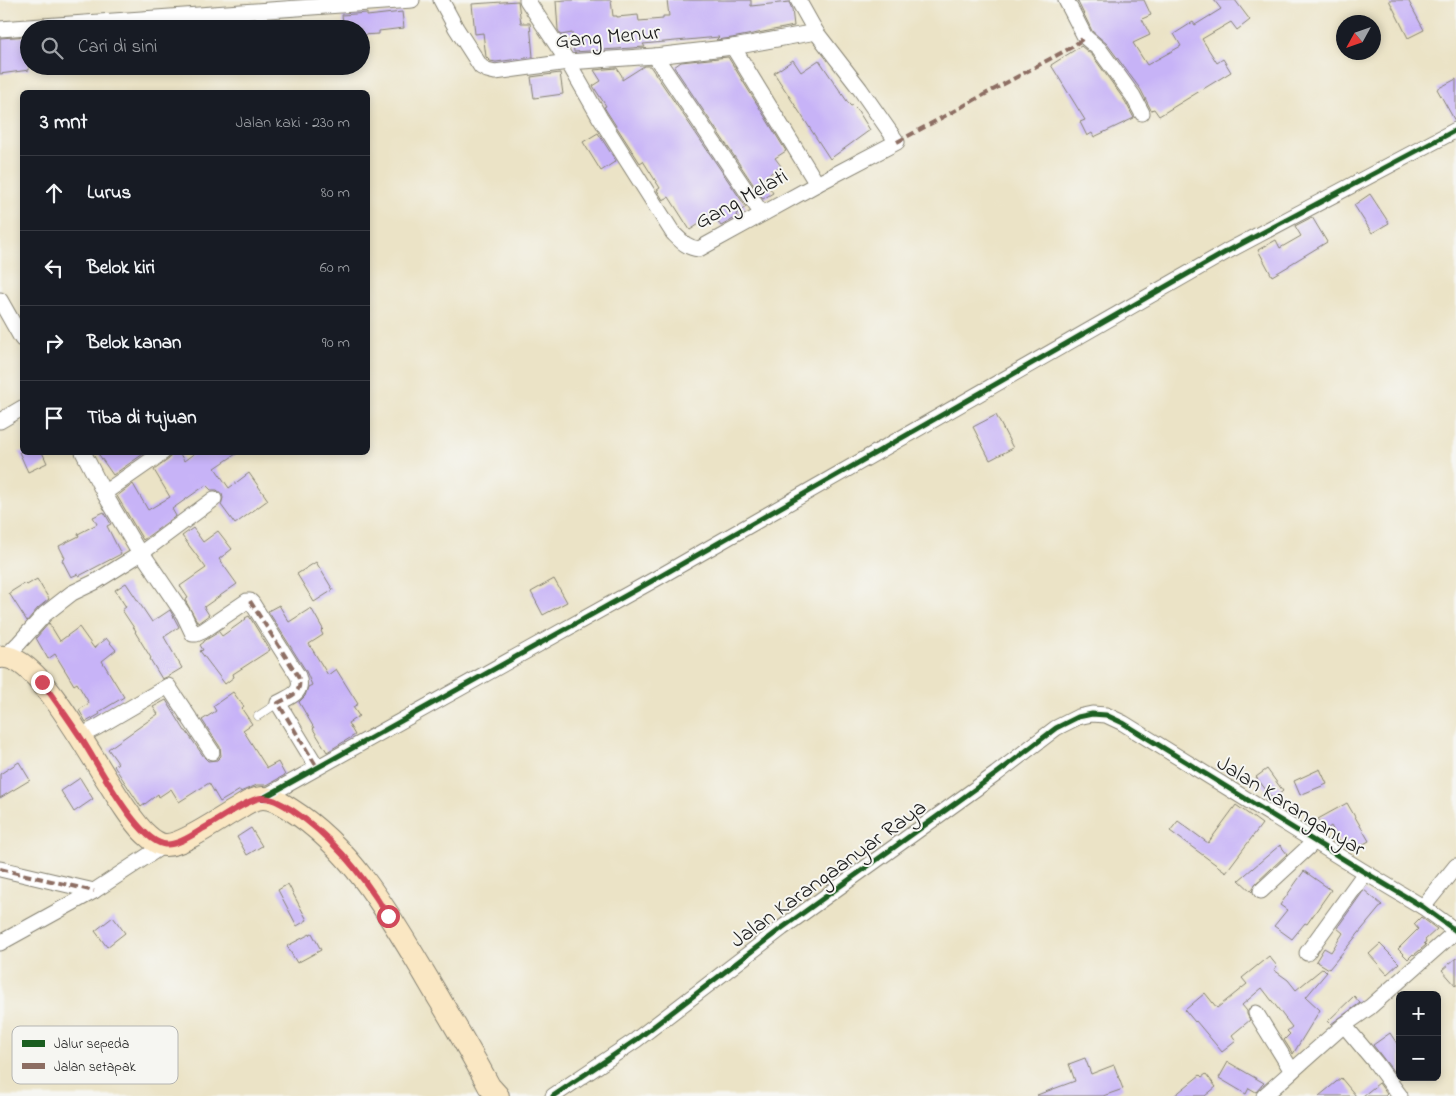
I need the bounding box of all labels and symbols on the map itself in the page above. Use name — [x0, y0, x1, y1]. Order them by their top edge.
north arrow — [1336, 15, 1381, 60]
street label: Gang Menur — [554, 17, 662, 60]
street label: Gang Melati — [690, 161, 795, 240]
route end — [31, 671, 54, 694]
street label: Jalan Karanganyar — [1209, 748, 1371, 867]
street label: Jalan Karangaanyar Raya — [724, 793, 934, 958]
route start — [377, 905, 400, 928]
legend — [12, 1026, 178, 1084]
text: Jalur sepeda — [54, 1034, 129, 1055]
text: Jalan setapak — [54, 1057, 137, 1078]

